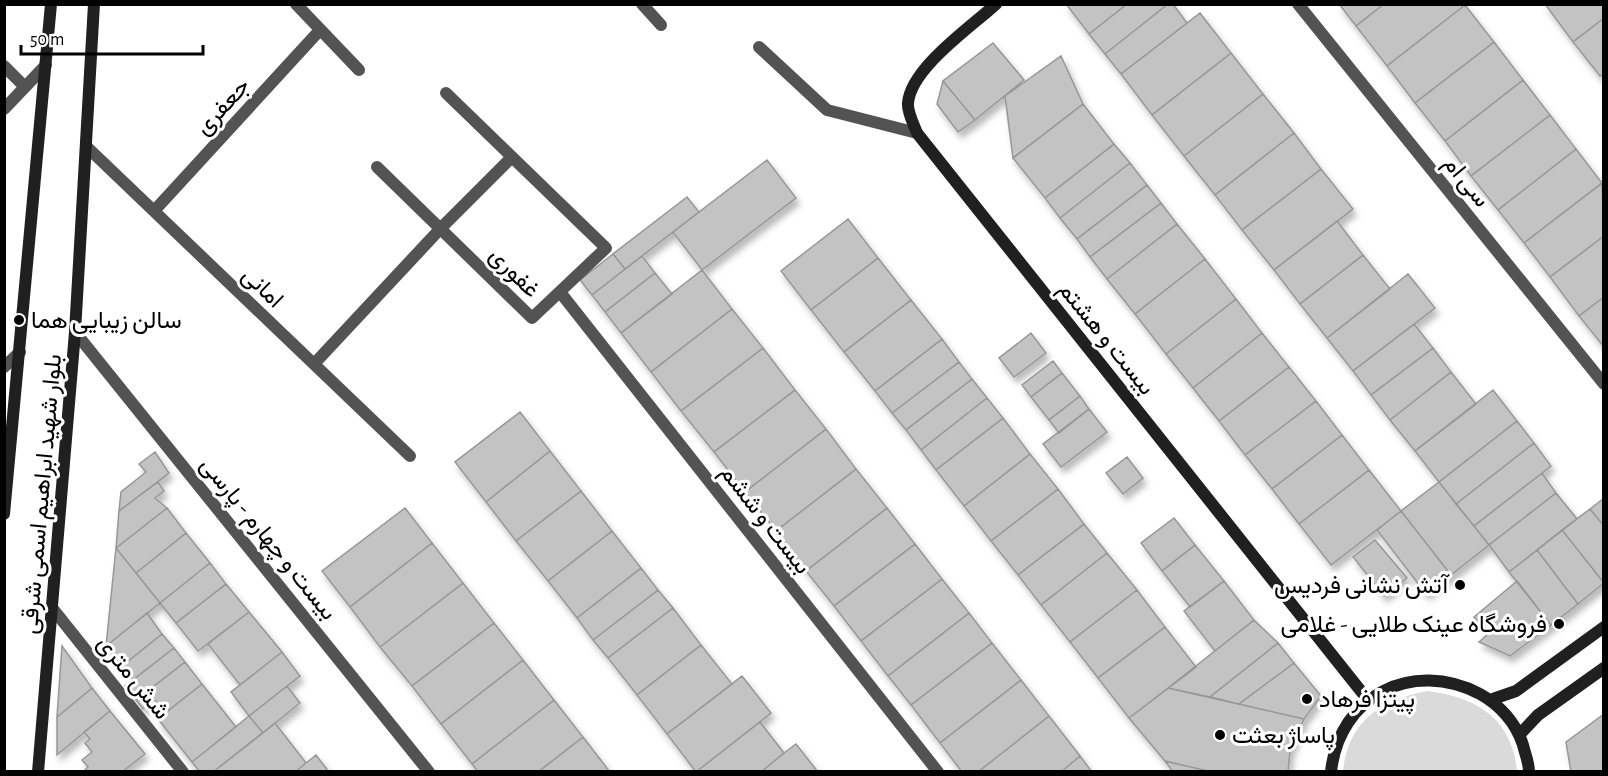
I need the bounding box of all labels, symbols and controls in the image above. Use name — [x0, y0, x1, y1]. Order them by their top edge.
scale bar — [21, 18, 202, 56]
text: 50 m — [30, 31, 64, 49]
street label: جعفری — [191, 74, 256, 141]
street label: سی ام — [1436, 151, 1494, 214]
street label: غفوری — [483, 243, 544, 304]
street label: امانی — [236, 263, 288, 313]
street label: بیست و هشتم — [1051, 278, 1159, 402]
place label: سالن زیبایی هما — [31, 309, 182, 335]
marker: سالن زیبایی هما — [12, 313, 26, 327]
street label: بلوار شهید ابراهیم اسمی شرقی — [18, 353, 69, 635]
street label: بیست و چهارم - پارسی — [193, 453, 341, 626]
street label: بیست و ششم — [713, 460, 815, 581]
place label: آتش نشانی فردیس — [1274, 573, 1450, 600]
marker: آتش نشانی فردیس — [1453, 578, 1467, 592]
place label: فروشگاه عینک طلایی - غلامی — [1280, 612, 1547, 639]
marker: فروشگاه عینک طلایی - غلامی — [1552, 617, 1566, 631]
street label: شش متری — [91, 631, 174, 725]
place label: پیتزا فرهاد — [1319, 688, 1415, 715]
marker: پیتزا فرهاد — [1300, 692, 1314, 706]
place label: پاساژ بعثت — [1232, 724, 1335, 751]
marker: پاساژ بعثت — [1213, 728, 1227, 742]

